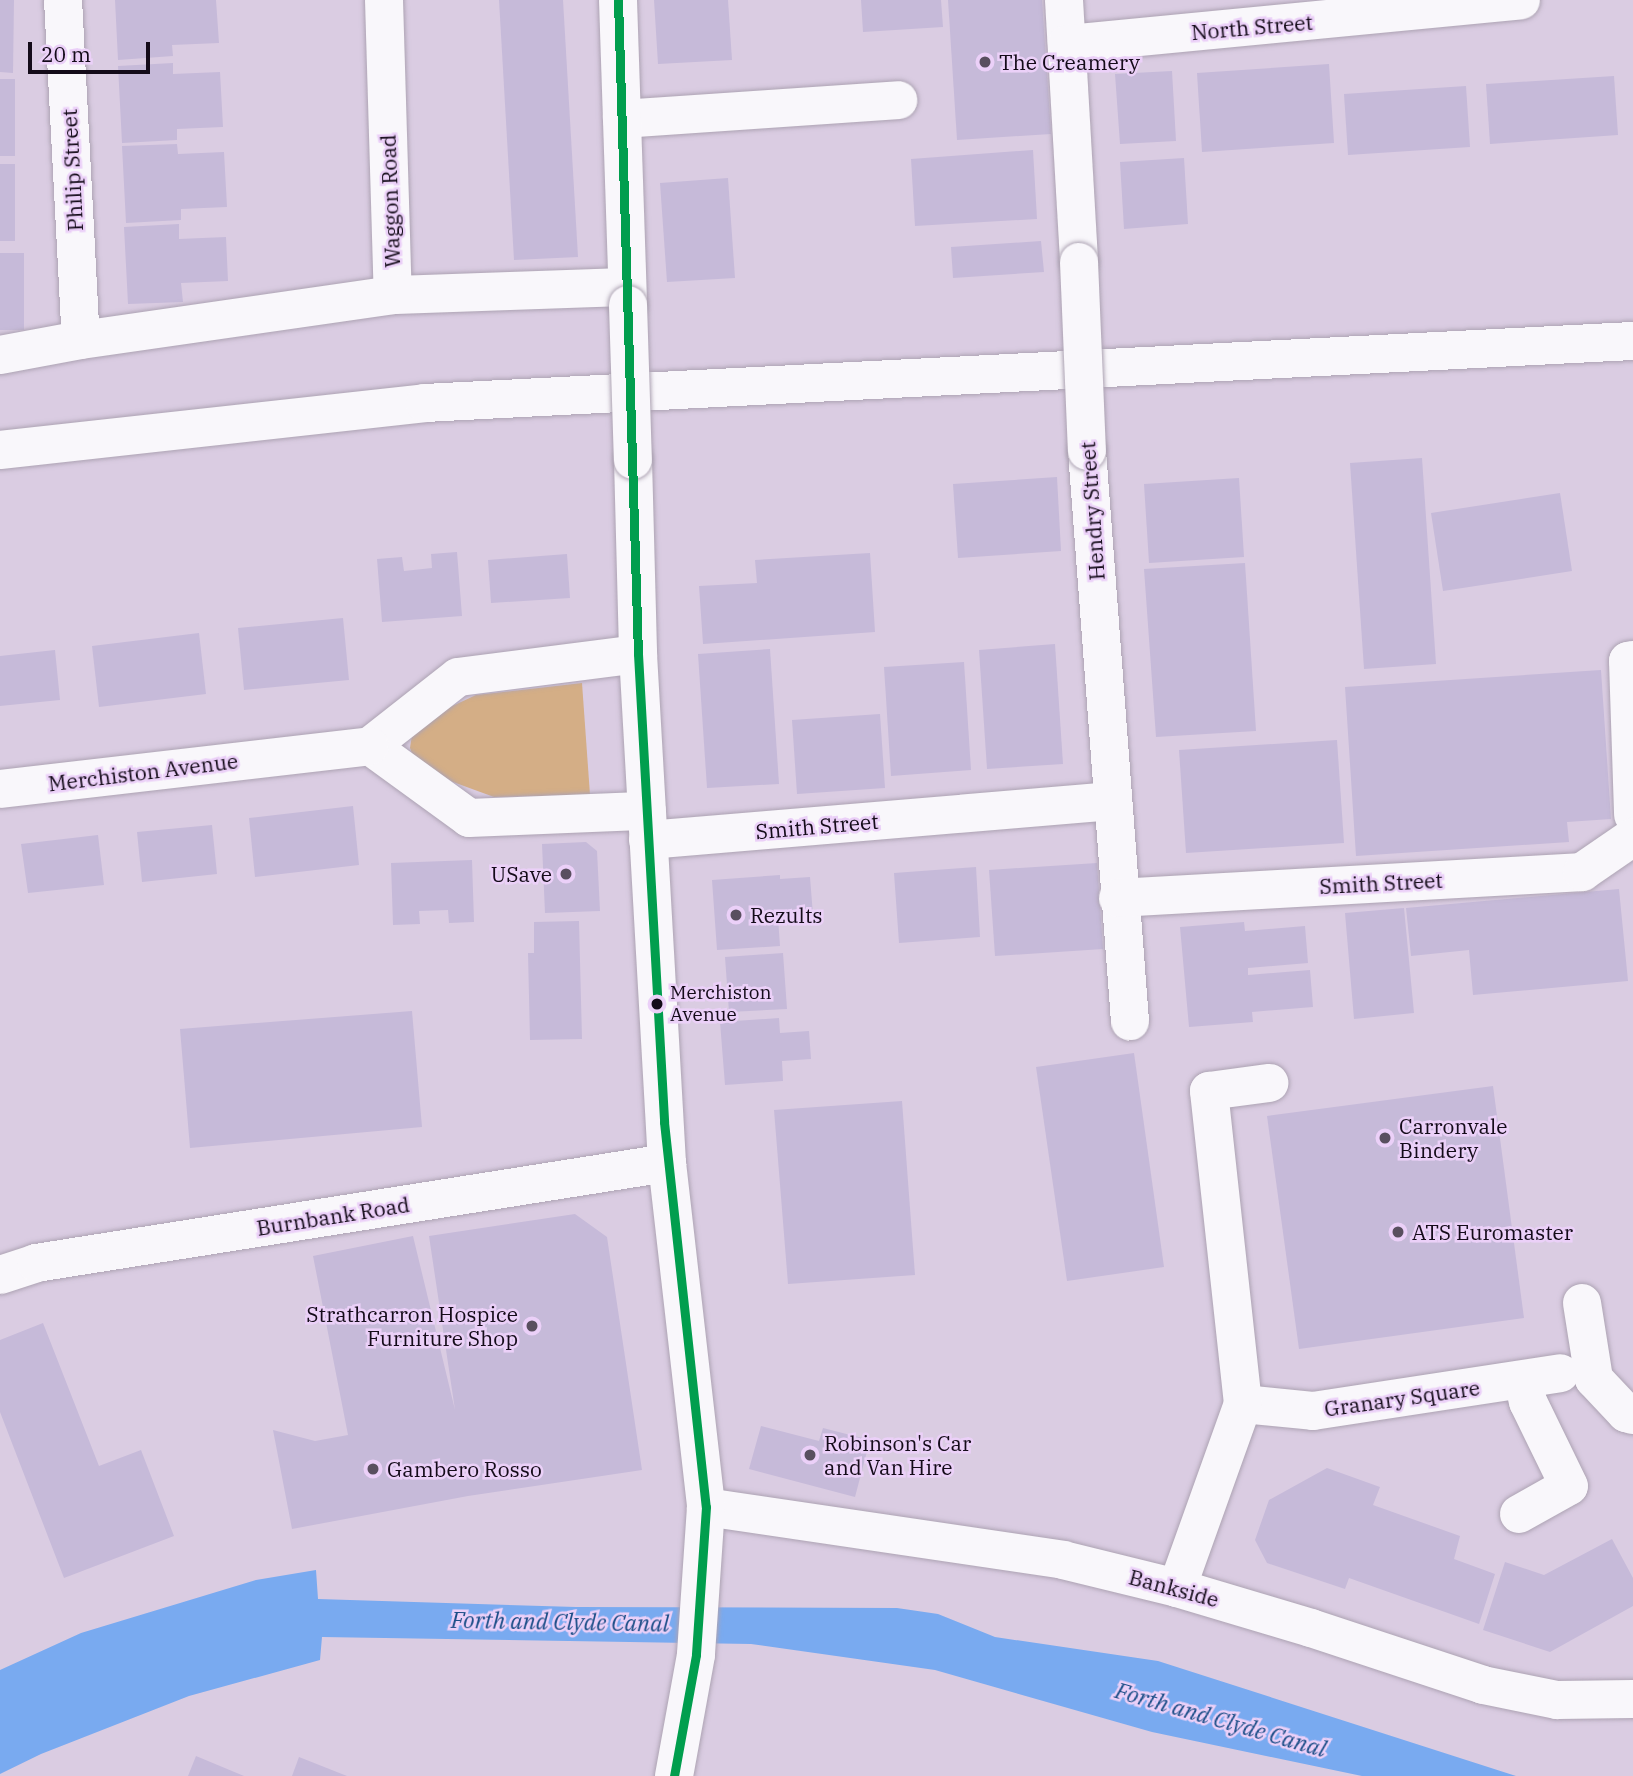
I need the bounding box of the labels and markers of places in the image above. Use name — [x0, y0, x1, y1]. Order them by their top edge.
place label: The Creamery — [999, 49, 1140, 75]
marker: The Creamery — [977, 54, 993, 70]
place label: USave — [491, 861, 552, 887]
marker: USave — [558, 866, 574, 882]
place label: Rezults — [750, 902, 823, 928]
marker: Rezults — [728, 907, 744, 923]
place label: Merchiston Avenue — [670, 982, 772, 1026]
marker: Merchiston Avenue — [650, 997, 664, 1011]
place label: Carronvale Bindery — [1399, 1113, 1507, 1163]
marker: Carronvale Bindery — [1377, 1130, 1393, 1146]
place label: ATS Euromaster — [1412, 1219, 1573, 1245]
marker: ATS Euromaster — [1390, 1224, 1406, 1240]
place label: Strathcarron Hospice Furniture Shop — [306, 1301, 518, 1351]
marker: Strathcarron Hospice Furniture Shop — [524, 1318, 540, 1334]
place label: Robinson's Car and Van Hire — [824, 1430, 971, 1480]
marker: Robinson's Car and Van Hire — [802, 1447, 818, 1463]
place label: Gambero Rosso — [387, 1456, 542, 1482]
marker: Gambero Rosso — [365, 1461, 381, 1477]

